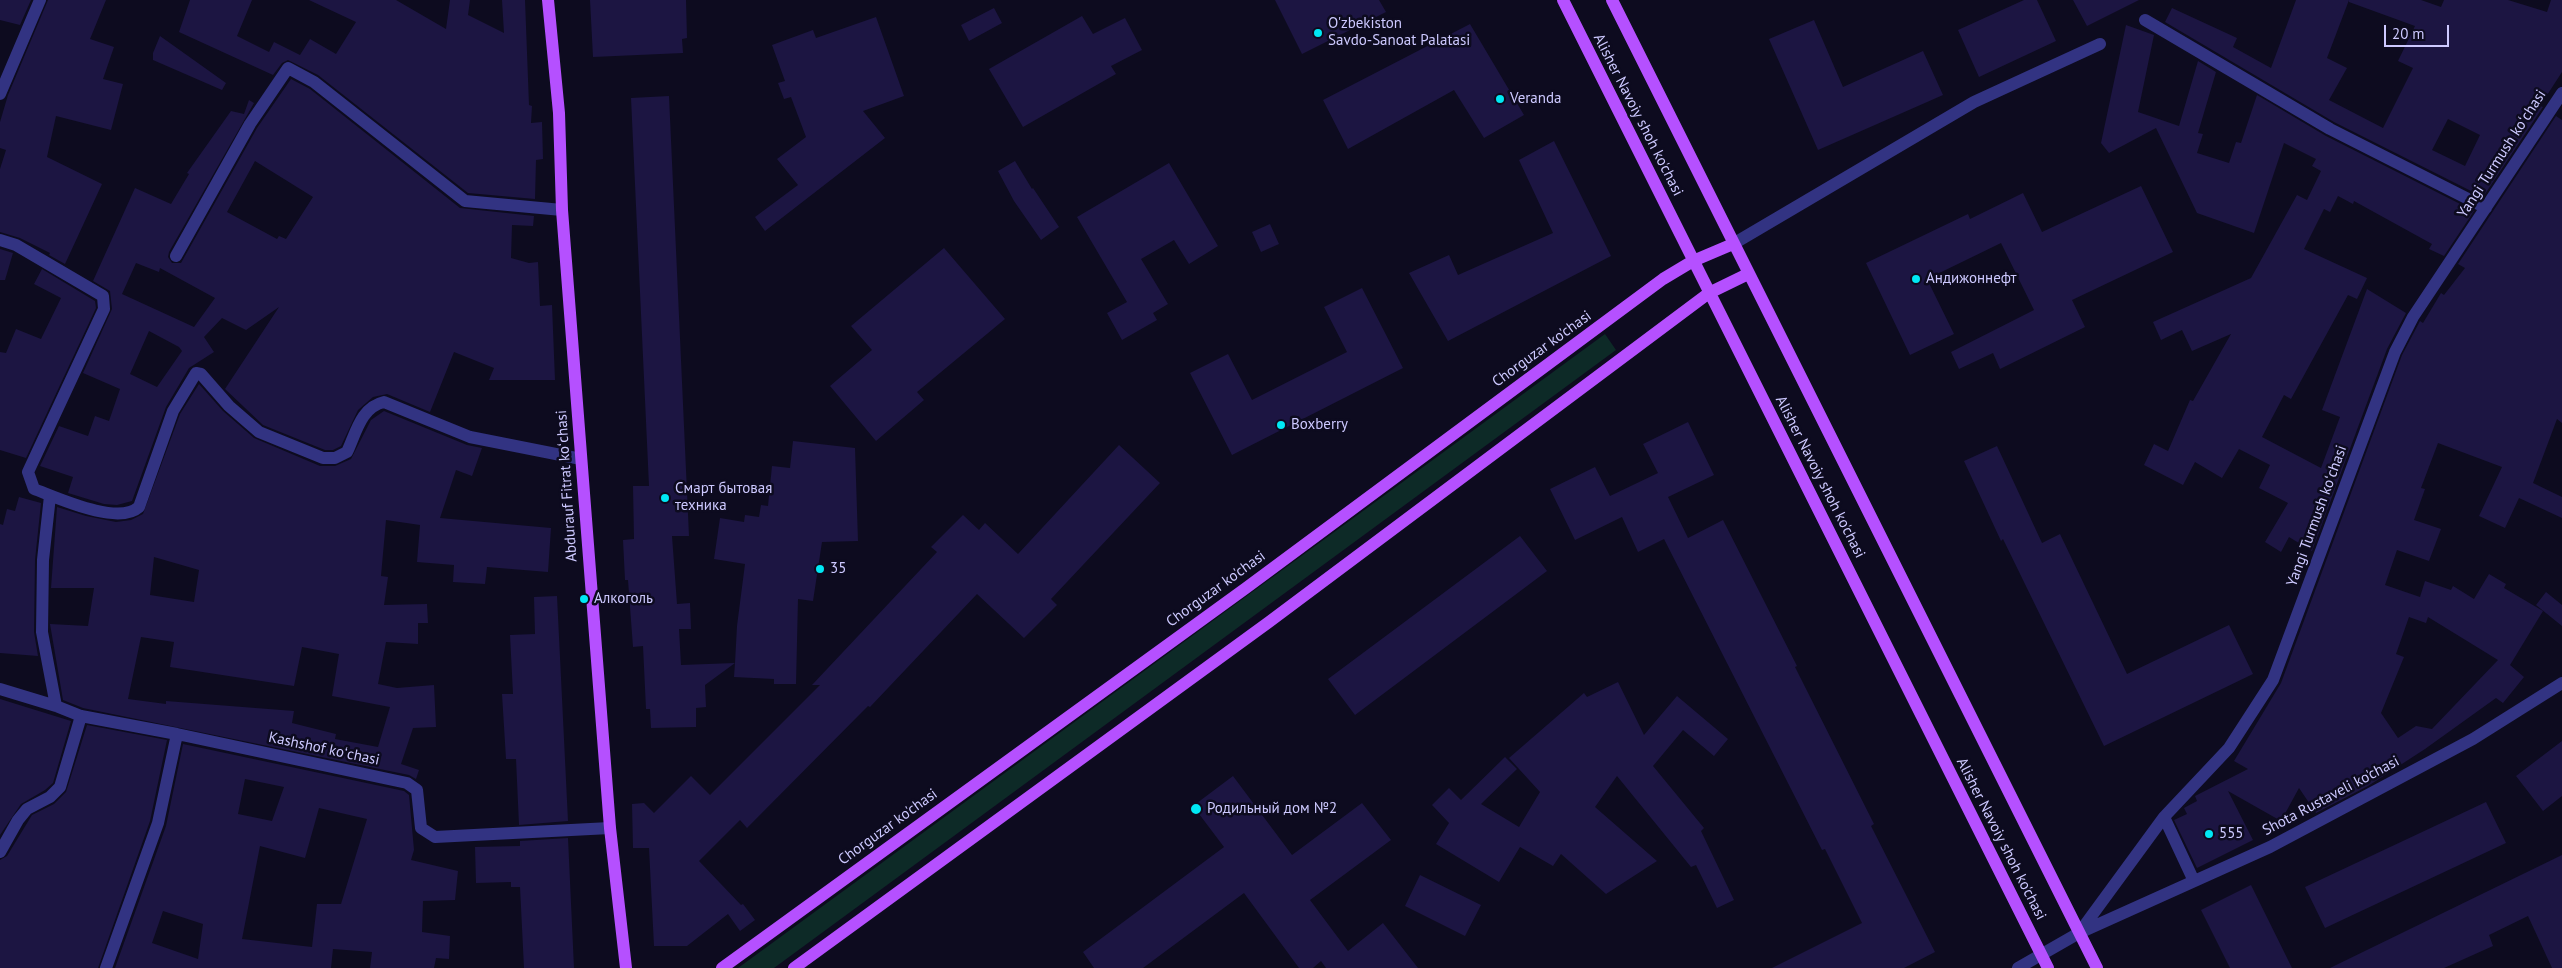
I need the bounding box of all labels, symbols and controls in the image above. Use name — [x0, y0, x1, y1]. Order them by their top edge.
place label: O'zbekiston Savdo-Sanoat Palatasi — [1328, 15, 1470, 50]
scale bar — [2387, 15, 2452, 47]
text: 20 m — [2392, 24, 2425, 43]
marker: O'zbekiston Savdo-Sanoat Palatasi — [1312, 27, 1324, 39]
street label: Alisher Navoiy shoh ko'chasi — [1589, 31, 1687, 199]
street label: Yangi Turmush koʻchasi — [2454, 87, 2550, 221]
place label: Veranda — [1510, 90, 1562, 108]
marker: Veranda — [1494, 93, 1506, 105]
place label: Андижоннефт — [1926, 270, 2017, 288]
marker: Андижоннефт — [1910, 273, 1922, 285]
street label: Chorguzar ko'chasi — [1489, 307, 1595, 391]
street label: Alisher Navoiy shoh ko'chasi — [1771, 393, 1869, 561]
street label: Abdurauf Fitrat koʻchasi — [553, 410, 581, 562]
place label: Boxberry — [1291, 416, 1348, 434]
marker: Boxberry — [1275, 419, 1287, 431]
street label: Yangi Turmush koʻchasi — [2283, 443, 2351, 589]
place label: Смарт бытовая техника — [675, 480, 772, 515]
marker: Смарт бытовая техника — [659, 492, 671, 504]
street label: Chorguzar ko'chasi — [1163, 547, 1269, 631]
place label: 35 — [830, 560, 846, 578]
marker: 35 — [814, 563, 826, 575]
place label: Алкоголь — [594, 590, 653, 608]
marker: Алкоголь — [578, 593, 590, 605]
street label: Kashshof koʻchasi — [267, 728, 381, 770]
street label: Shota Rustaveli ko'chasi — [2260, 752, 2402, 840]
street label: Alisher Navoiy shoh ko'chasi — [1952, 755, 2050, 923]
street label: Chorguzar ko'chasi — [835, 785, 941, 869]
place label: Родильный дом №2 — [1207, 800, 1337, 818]
marker: Родильный дом №2 — [1189, 802, 1203, 816]
place label: 555 — [2219, 825, 2244, 843]
marker: 555 — [2203, 828, 2215, 840]

